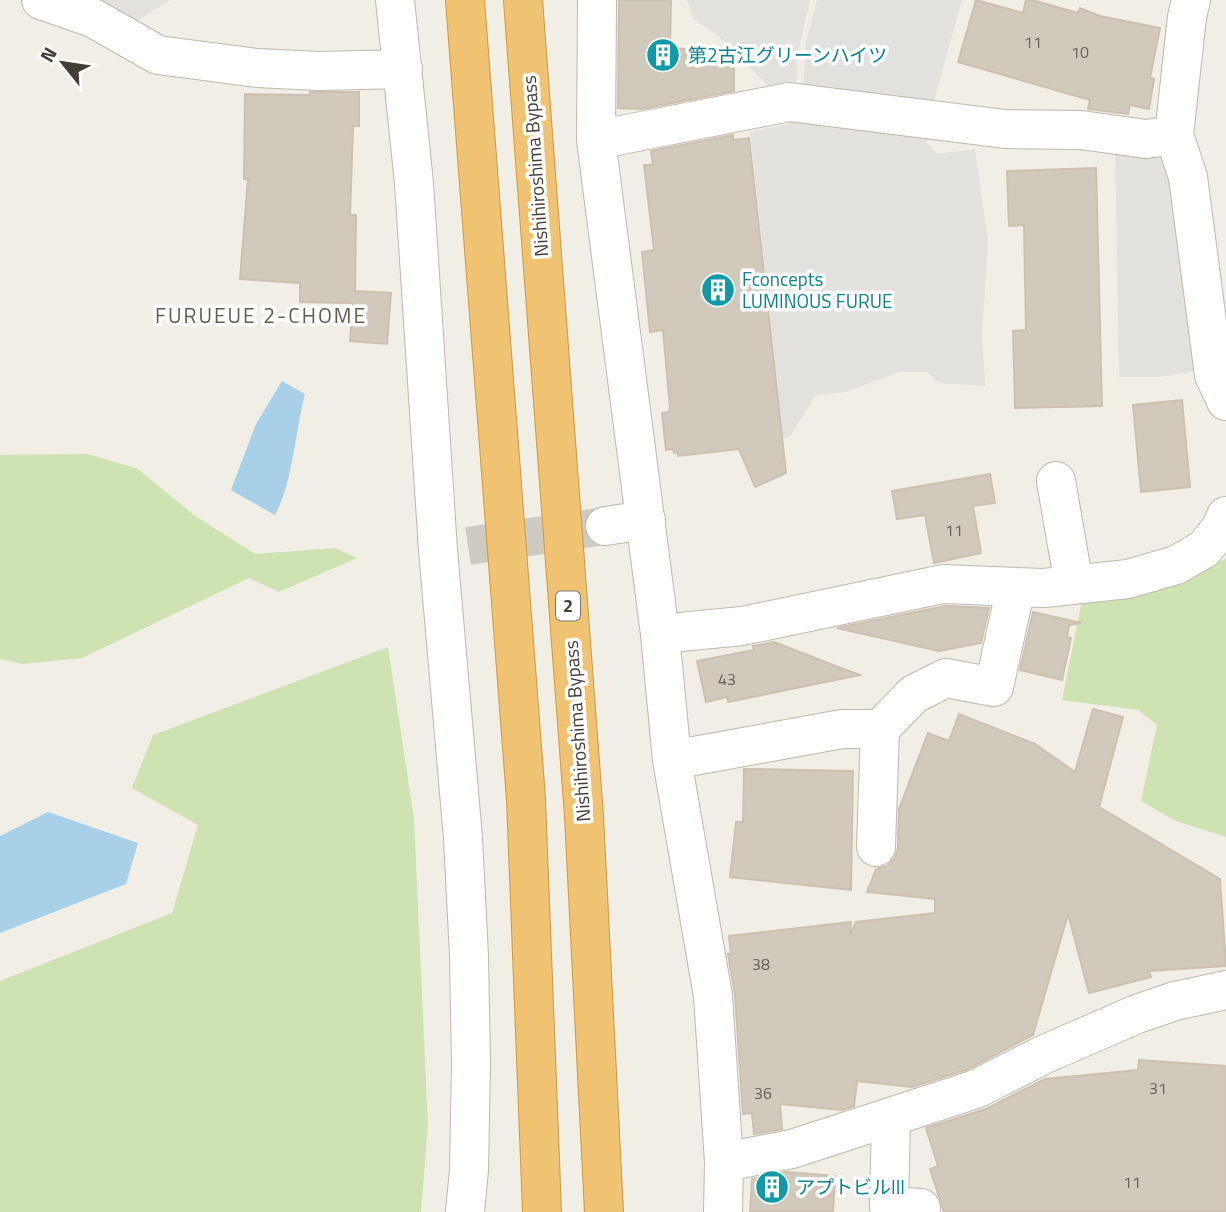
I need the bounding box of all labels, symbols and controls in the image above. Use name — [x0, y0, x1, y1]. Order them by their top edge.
north arrow — [28, 28, 98, 98]
house number: 11 — [1024, 30, 1042, 54]
building icon: 第2古江グリーンハイツ — [644, 36, 682, 74]
place label: 第2古江グリーンハイツ — [688, 40, 887, 69]
house number: 10 — [1071, 40, 1089, 64]
text: N — [32, 41, 64, 67]
street label: Nishihiroshima Bypass — [514, 74, 555, 258]
place label: Fconcepts LUMINOUS FURUE — [742, 264, 893, 315]
building icon: Fconcepts LUMINOUS FURUE — [699, 271, 737, 309]
district label: FURUEUE 2-CHOME — [155, 299, 367, 331]
house number: 11 — [945, 518, 963, 542]
road number: 2 — [556, 592, 580, 620]
street label: Nishihiroshima Bypass — [556, 639, 597, 823]
house number: 43 — [718, 667, 736, 691]
house number: 38 — [752, 952, 770, 976]
house number: 31 — [1149, 1076, 1167, 1100]
house number: 36 — [754, 1081, 772, 1105]
building icon: アプトビルIII — [753, 1168, 791, 1206]
house number: 11 — [1123, 1170, 1141, 1194]
place label: アプトビルIII — [796, 1172, 905, 1201]

